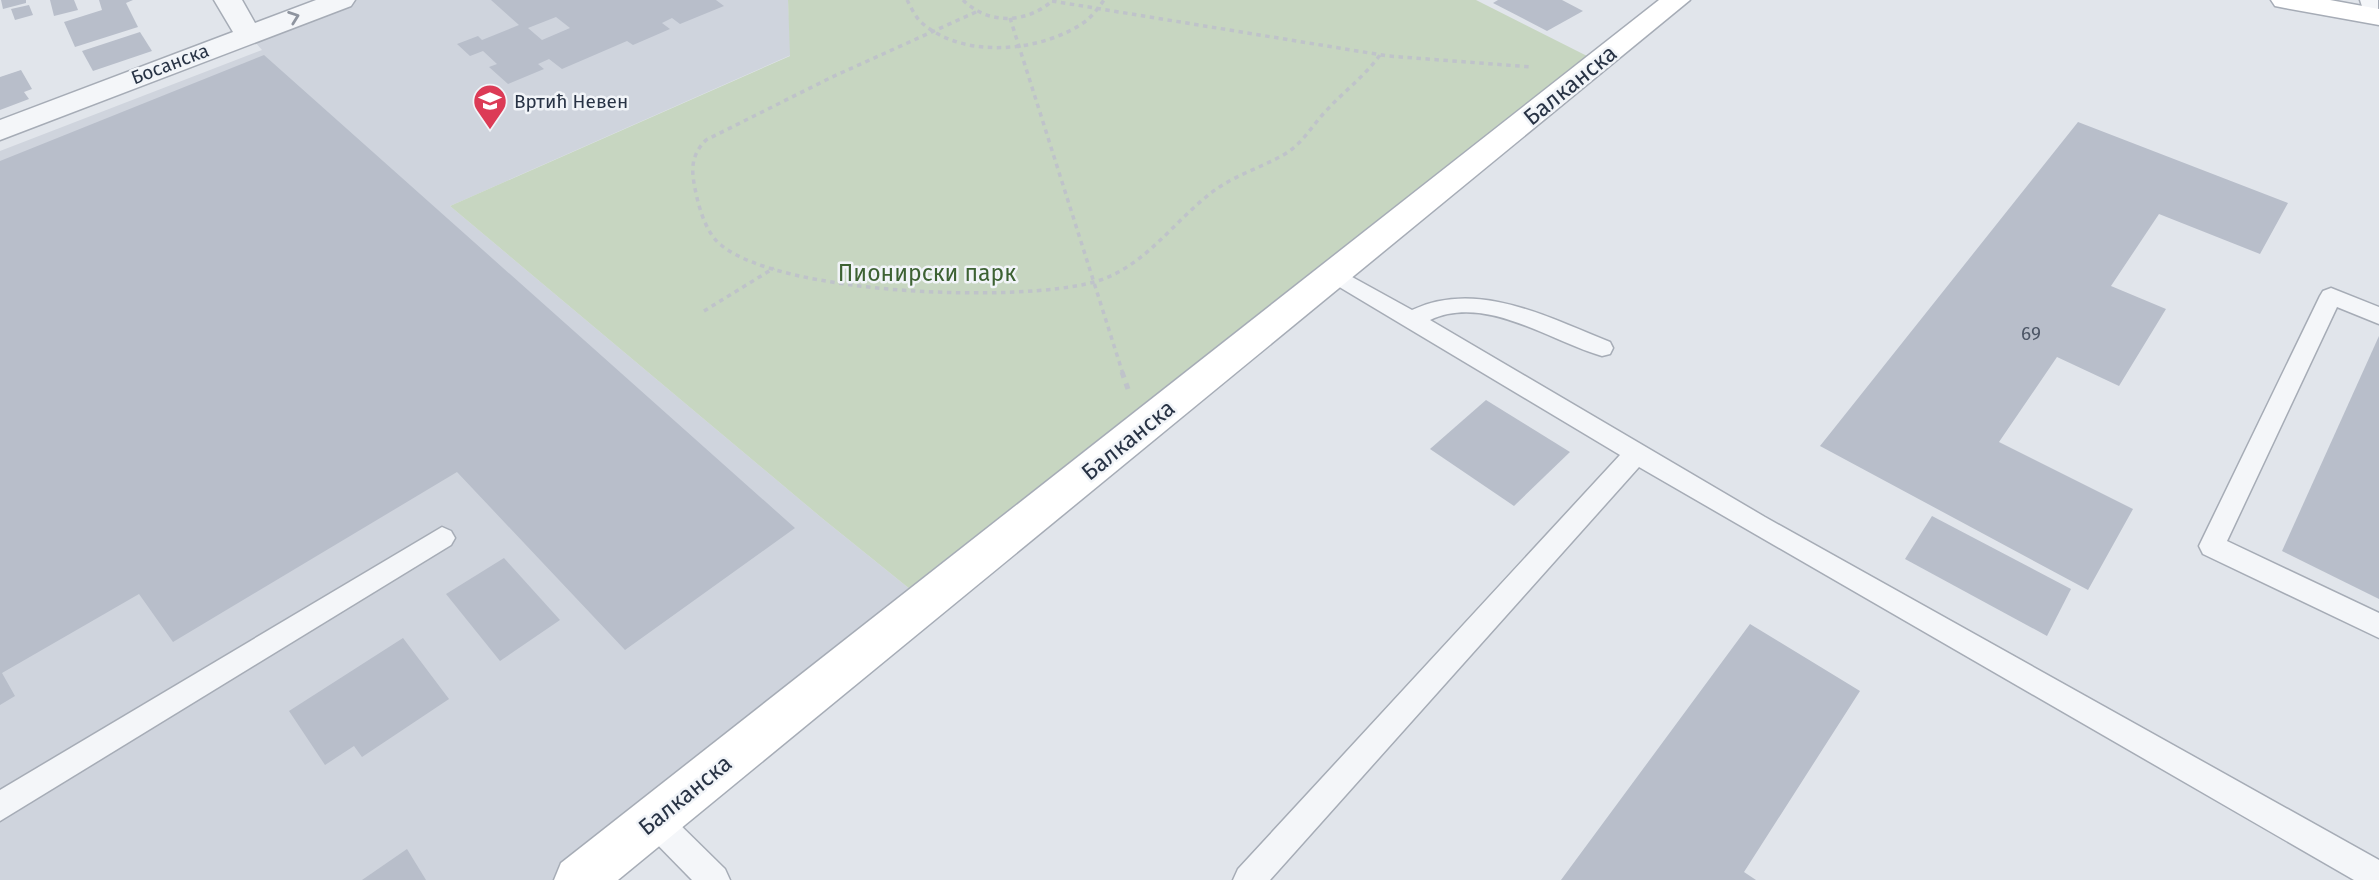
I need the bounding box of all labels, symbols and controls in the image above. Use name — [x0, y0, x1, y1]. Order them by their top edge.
one-way arrow — [288, 11, 300, 25]
street label: Босанска — [128, 39, 212, 89]
street label: Балканска — [1518, 39, 1622, 131]
school or university icon: Вртић Невен — [471, 82, 509, 131]
place label: Вртић Невен — [514, 90, 628, 113]
park label: Пионирски парк — [838, 259, 1016, 287]
house number: 69 — [2021, 322, 2041, 345]
street label: Балканска — [1076, 394, 1180, 486]
street label: Балканска — [633, 749, 737, 841]

